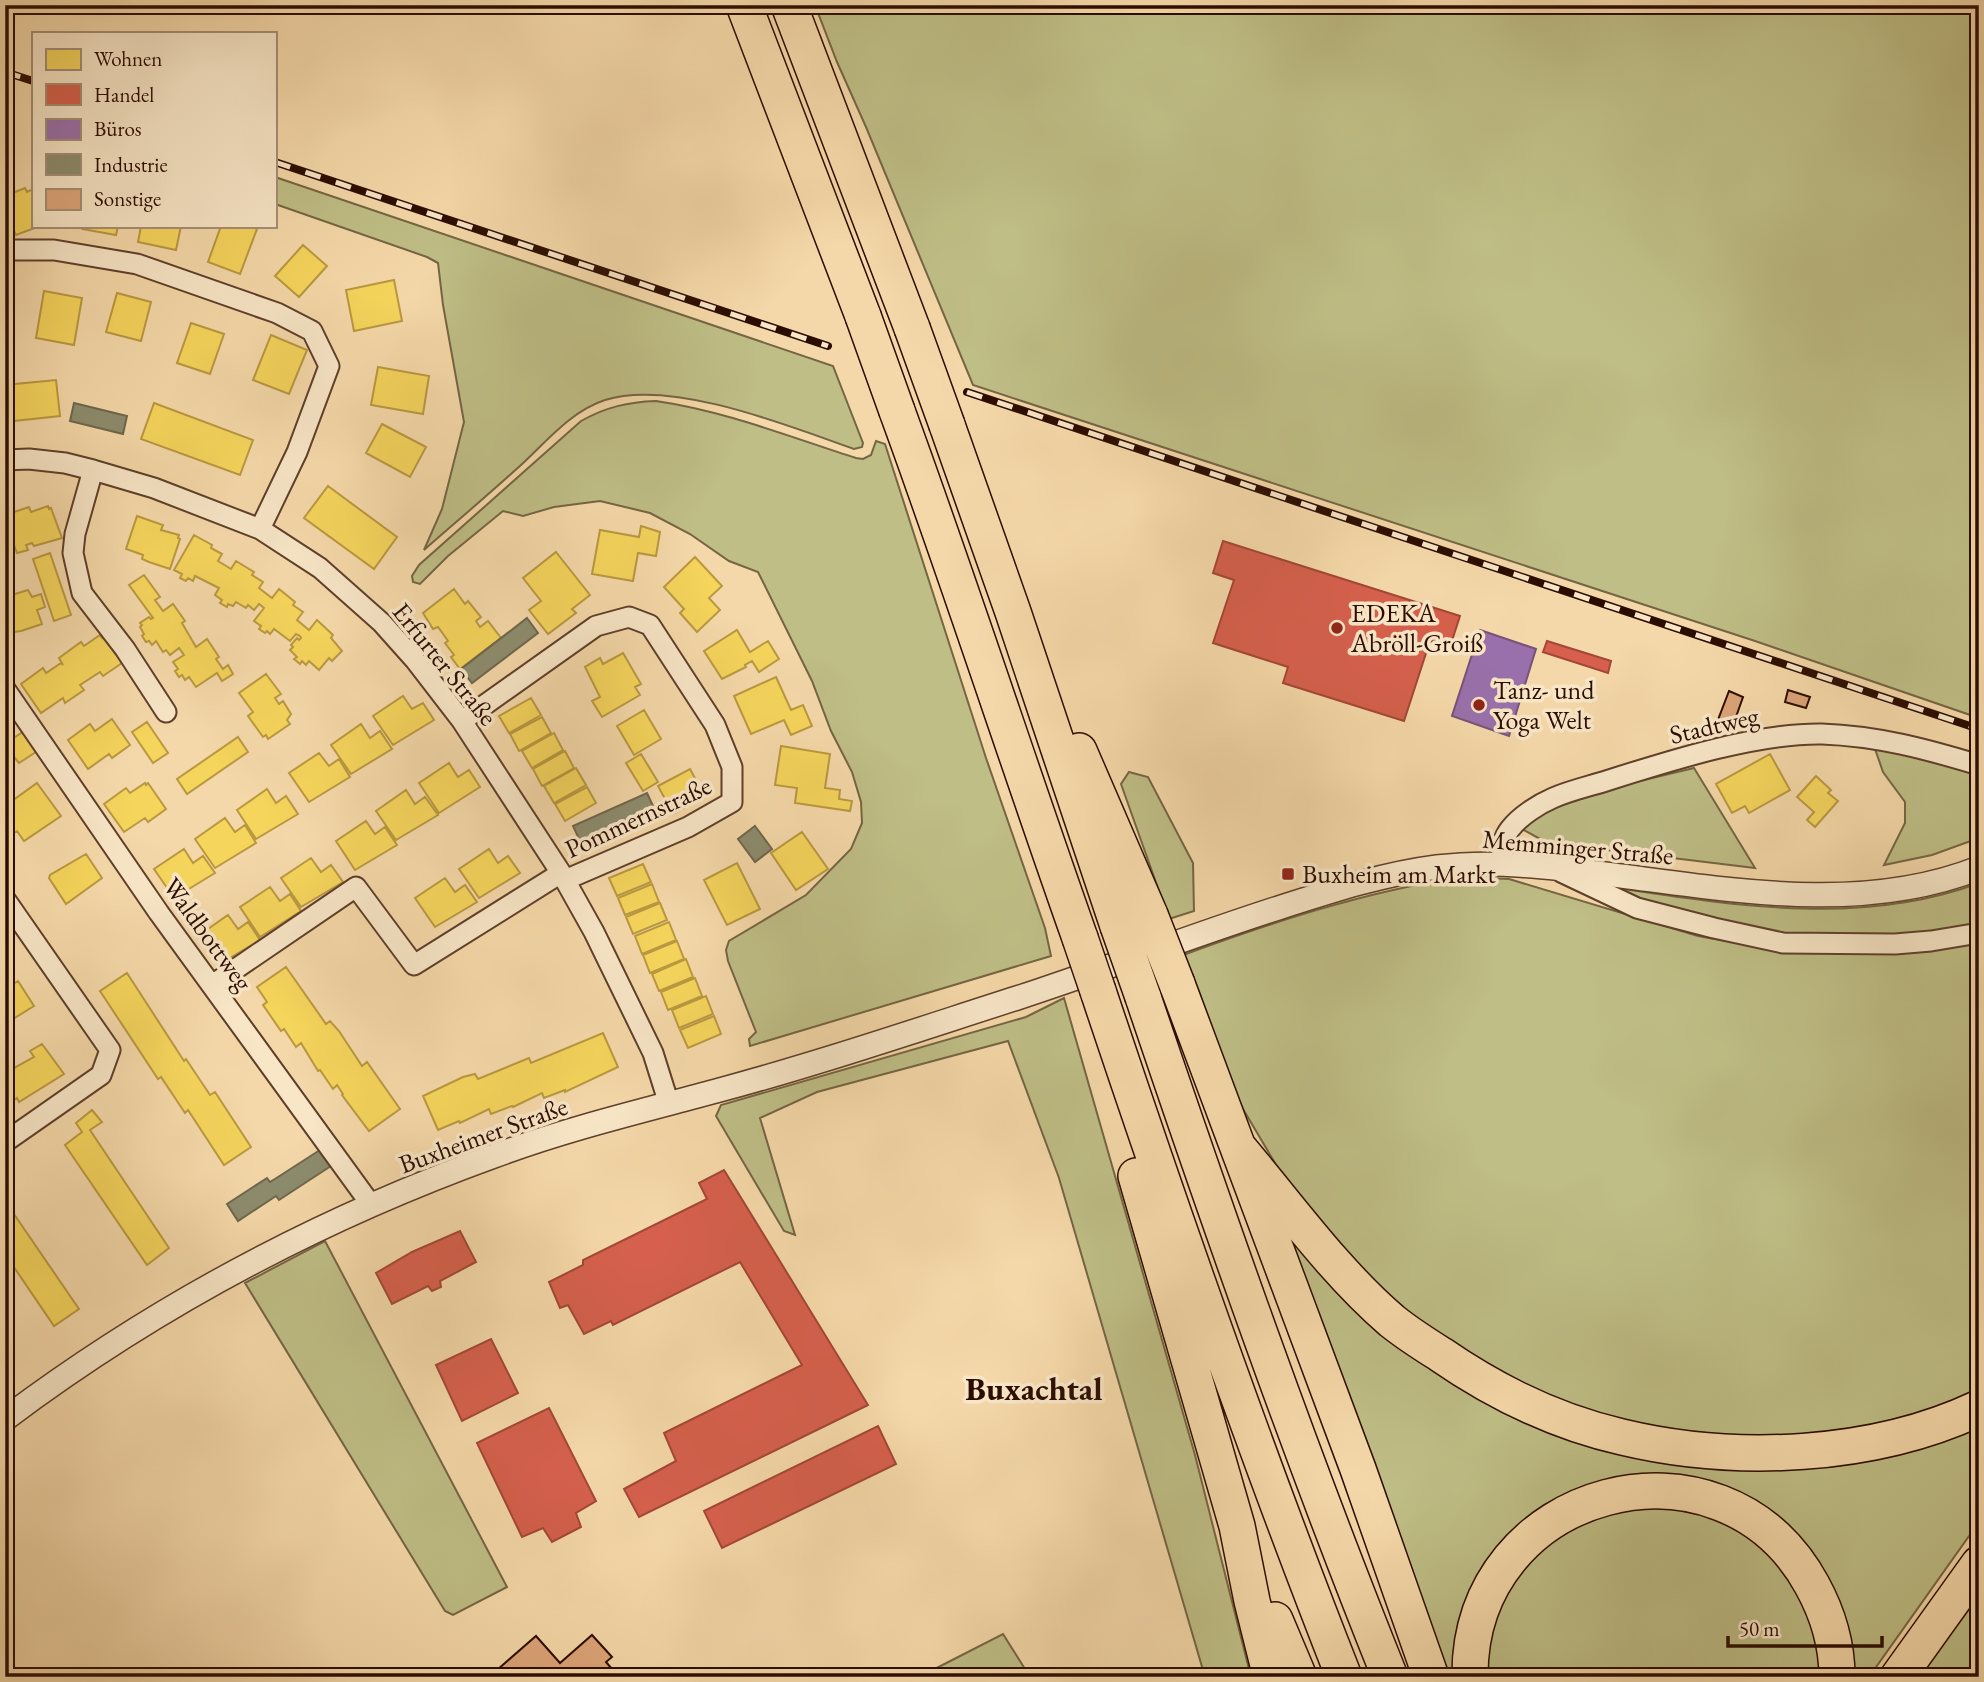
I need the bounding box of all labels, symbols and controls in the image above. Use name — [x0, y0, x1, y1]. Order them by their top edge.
legend — [32, 32, 276, 228]
text: Wohnen — [94, 45, 162, 72]
text: Handel — [94, 81, 154, 108]
text: Büros — [94, 115, 142, 142]
text: Industrie — [94, 151, 168, 178]
text: Sonstige — [94, 185, 161, 212]
street label: Erfurter Straße — [385, 596, 505, 732]
place label: EDEKA Abröll-Groiß — [1350, 596, 1483, 660]
marker: EDEKA Abröll-Groiß — [1329, 620, 1345, 636]
place label: Tanz- und Yoga Welt — [1493, 673, 1595, 737]
marker: Tanz- und Yoga Welt — [1471, 697, 1487, 713]
street label: Stadtweg — [1666, 698, 1763, 752]
street label: Pommernstraße — [559, 768, 717, 866]
street label: Memminger Straße — [1481, 822, 1675, 872]
place label: Buxheim am Markt — [1302, 857, 1496, 891]
marker: Buxheim am Markt — [1280, 866, 1296, 882]
street label: Waldbottweg — [155, 871, 261, 998]
street label: Buxheimer Straße — [394, 1089, 572, 1181]
district label: Buxachtal — [965, 1367, 1103, 1410]
scale bar — [1728, 1605, 1882, 1649]
text: 50 m — [1739, 1615, 1780, 1642]

